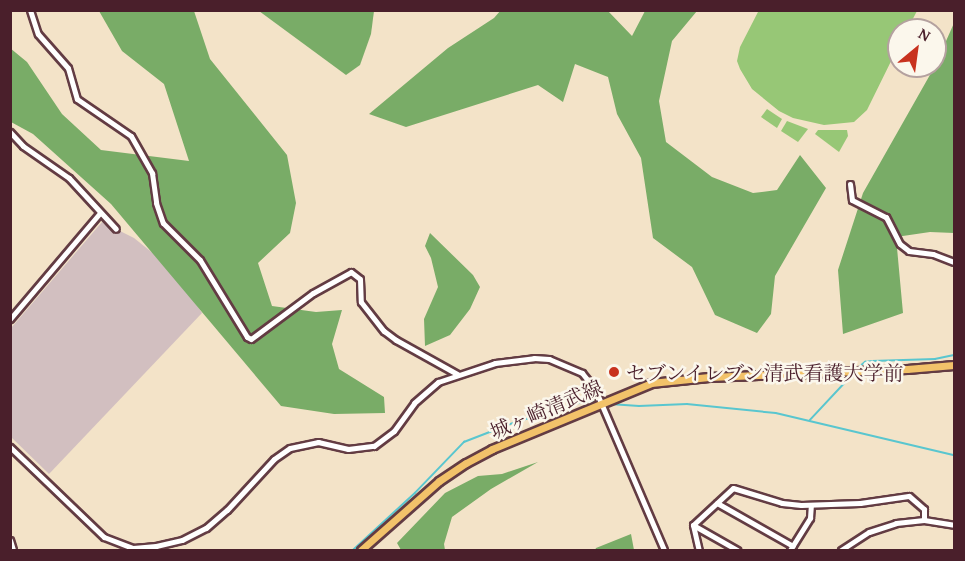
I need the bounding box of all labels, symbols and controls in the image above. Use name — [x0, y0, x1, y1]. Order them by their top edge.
north arrow — [887, 18, 947, 78]
text: N — [914, 21, 935, 47]
place label: セブンイレブン清武看護大学前 — [626, 360, 906, 384]
marker: セブンイレブン清武看護大学前 — [607, 365, 621, 379]
street label: 城ヶ崎清武線 — [486, 375, 606, 443]

